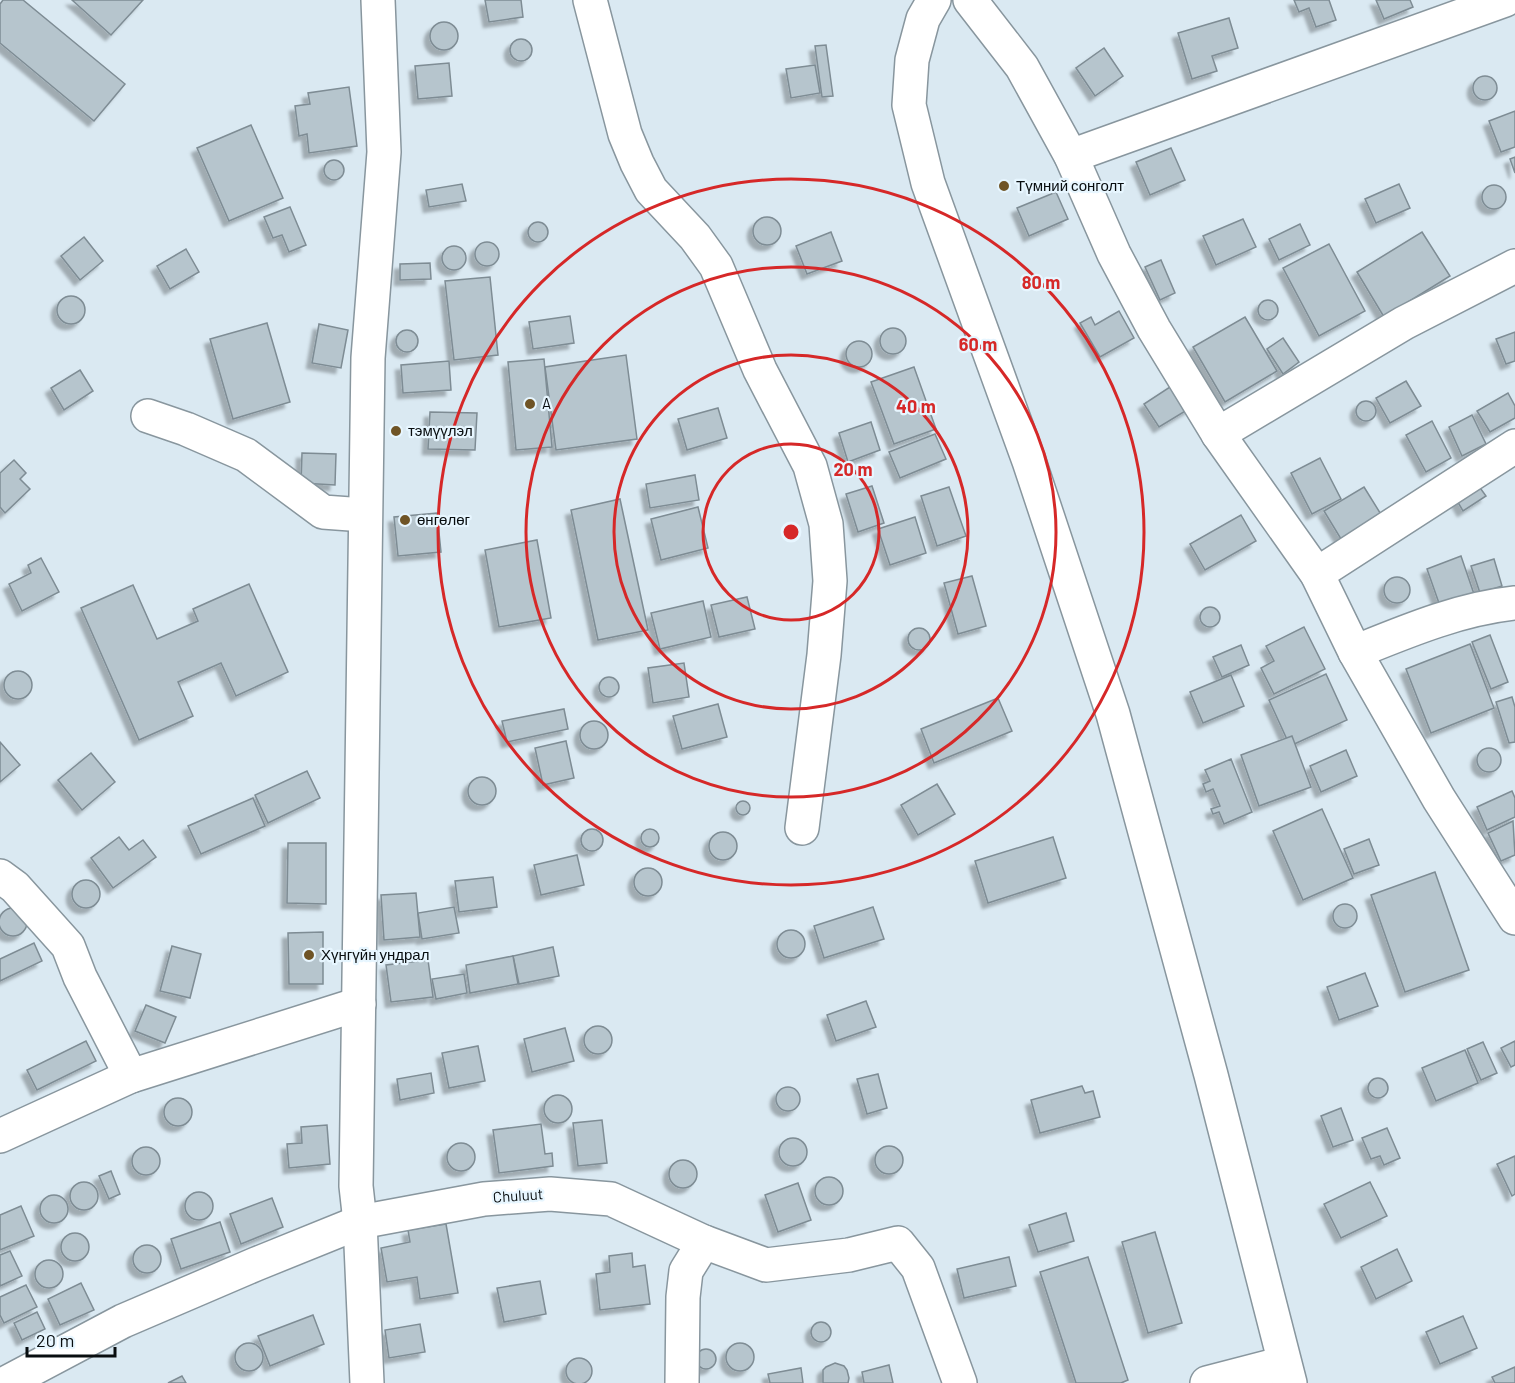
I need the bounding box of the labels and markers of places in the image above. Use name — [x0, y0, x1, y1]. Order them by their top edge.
place label: Түмний сонголт — [1016, 176, 1124, 194]
marker: Түмний сонголт — [997, 179, 1011, 193]
place label: A — [542, 394, 551, 412]
marker: A — [523, 397, 537, 411]
place label: тэмүүлэл — [408, 421, 473, 439]
marker: тэмүүлэл — [389, 424, 403, 438]
place label: өнгөлөг — [417, 510, 471, 528]
marker: өнгөлөг — [398, 513, 412, 527]
centre of rings — [781, 522, 801, 542]
place label: Хүнгүйн ундрал — [321, 945, 429, 963]
marker: Хүнгүйн ундрал — [302, 948, 316, 962]

